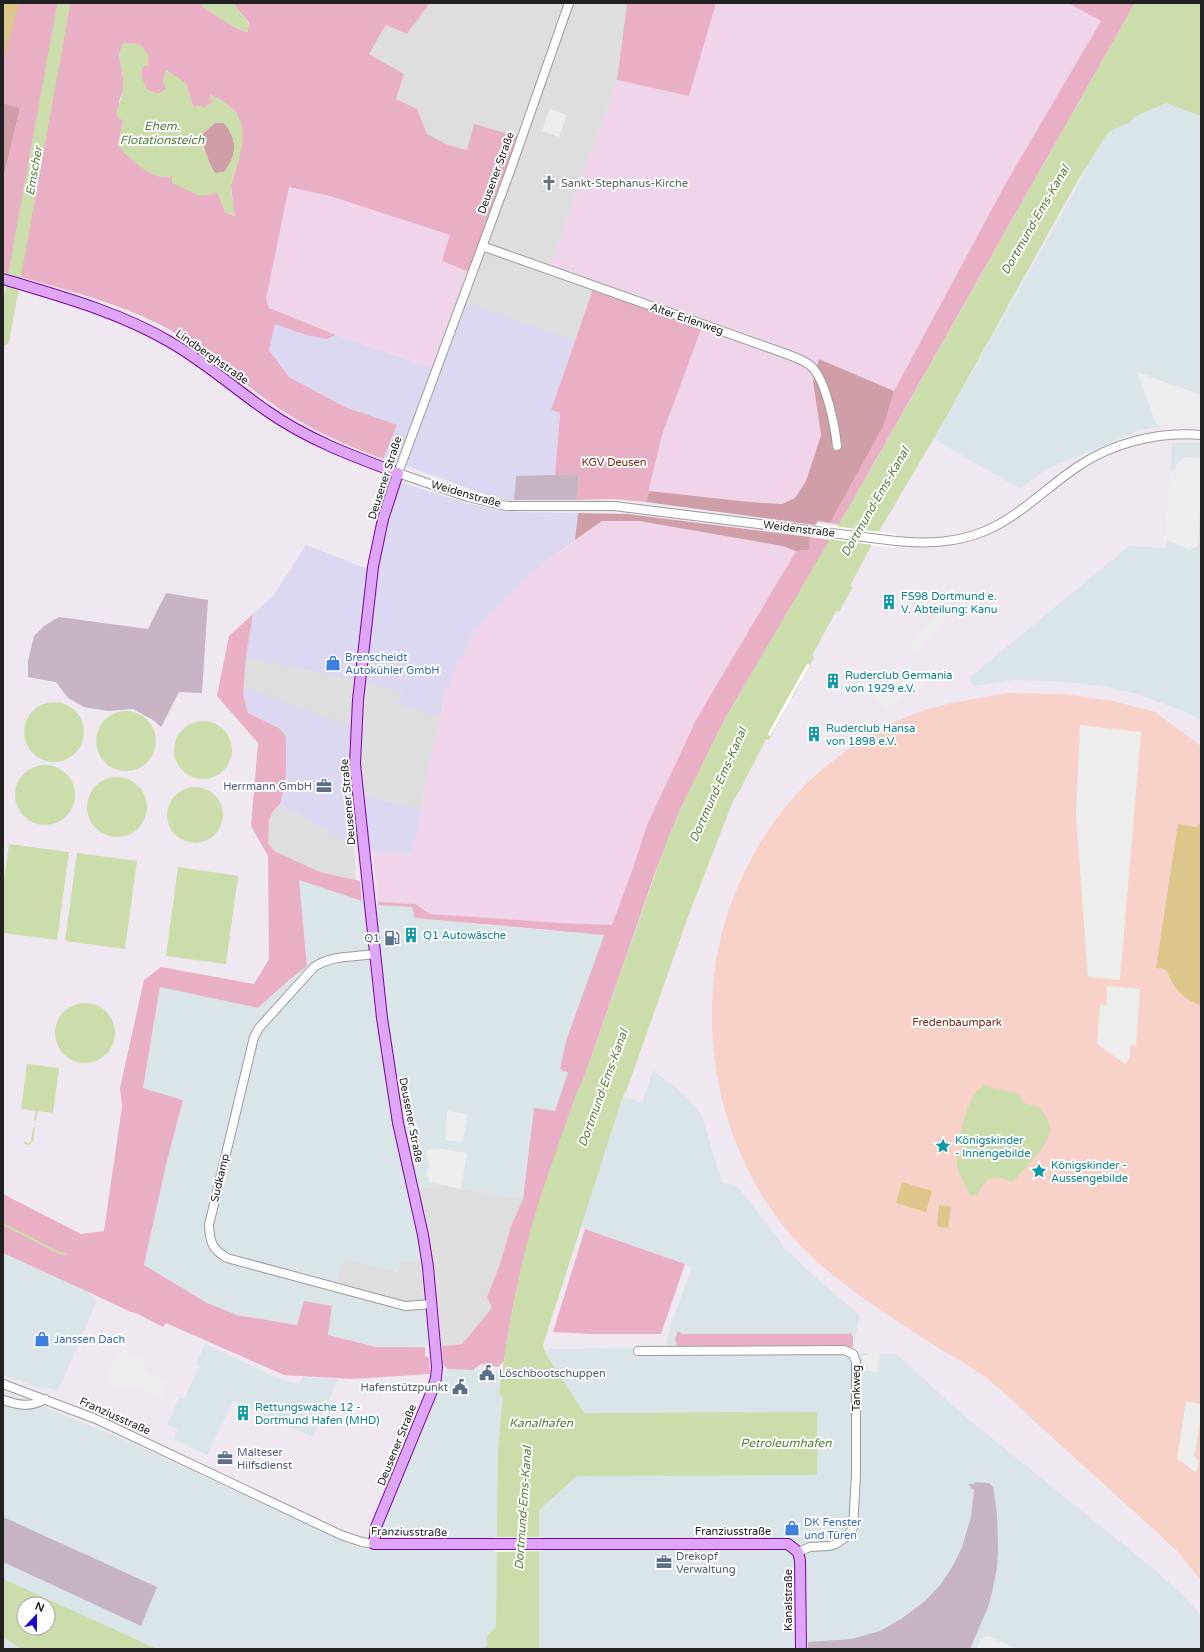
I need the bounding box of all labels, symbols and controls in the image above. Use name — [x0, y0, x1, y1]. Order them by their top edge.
water label: Ehem. Flotationsteich — [120, 119, 205, 147]
street label: Deusener Straße — [475, 130, 517, 216]
water label: Emscher — [23, 144, 45, 197]
water label: Dortmund-Ems-Kanal — [998, 161, 1073, 277]
church icon: Sankt-Stephanus-Kirche — [540, 174, 558, 192]
place label: Sankt-Stephanus-Kirche — [561, 177, 688, 190]
street label: Alter Erlenweg — [649, 300, 725, 338]
street label: Lindberghstraße — [173, 327, 251, 387]
street label: Deusener Straße — [365, 435, 405, 521]
water label: Dortmund-Ems-Kanal — [838, 443, 913, 559]
park label: KGV Deusen — [581, 456, 647, 469]
street label: Weidenstraße — [429, 478, 503, 510]
street label: Weidenstraße — [762, 518, 836, 540]
place label: FS98 Dortmund e. V. Abteilung: Kanu — [901, 590, 997, 616]
building icon: FS98 Dortmund e. V. Abteilung: Kanu — [880, 593, 898, 611]
place label: Brenscheidt Autokühler GmbH — [345, 651, 440, 677]
shop icon: Brenscheidt Autokühler GmbH — [324, 654, 342, 672]
place label: Ruderclub Germania von 1929 e.V. — [845, 669, 953, 695]
building icon: Ruderclub Germania von 1929 e.V. — [824, 672, 842, 690]
place label: Ruderclub Hansa von 1898 e.V. — [826, 722, 916, 748]
water label: Dortmund-Ems-Kanal — [686, 724, 750, 844]
building icon: Ruderclub Hansa von 1898 e.V. — [805, 725, 823, 743]
street label: Deusener Straße — [338, 758, 358, 846]
office icon: Herrmann GmbH — [315, 777, 333, 795]
place label: Herrmann GmbH — [223, 780, 312, 793]
building icon: Q1 Autowäsche — [402, 926, 420, 944]
fuel station icon: Q1 — [383, 929, 401, 947]
place label: Q1 Autowäsche — [423, 929, 506, 942]
place label: Q1 — [364, 932, 380, 945]
park label: Fredenbaumpark — [912, 1016, 1002, 1029]
water label: Dortmund-Ems-Kanal — [575, 1026, 631, 1149]
street label: Deusener Straße — [396, 1076, 426, 1164]
place label: Königskinder - Innengebilde — [955, 1134, 1030, 1160]
place icon: Königskinder - Innengebilde — [934, 1137, 952, 1155]
street label: Sudkamp — [208, 1152, 232, 1204]
place label: Königskinder - Aussengebilde — [1051, 1159, 1128, 1185]
place icon: Königskinder - Aussengebilde — [1030, 1162, 1048, 1180]
shop icon: Janssen Dach — [33, 1330, 51, 1348]
place label: Janssen Dach — [54, 1333, 125, 1346]
public building icon: Löschbootschuppen — [478, 1364, 496, 1382]
street label: Tankweg — [850, 1365, 863, 1411]
place label: Löschbootschuppen — [499, 1367, 606, 1380]
public building icon: Hafenstützpunkt — [451, 1378, 469, 1396]
place label: Hafenstützpunkt — [360, 1381, 448, 1394]
street label: Franziusstraße — [77, 1395, 153, 1437]
place label: Rettungswache 12 - Dortmund Hafen (MHD) — [255, 1401, 379, 1427]
street label: Deusener Straße — [375, 1402, 419, 1488]
building icon: Rettungswache 12 - Dortmund Hafen (MHD) — [234, 1404, 252, 1422]
water label: Kanalhafen — [509, 1416, 574, 1430]
water label: Petroleumhafen — [740, 1436, 832, 1450]
water label: Dortmund-Ems-Kanal — [512, 1444, 534, 1570]
place label: Malteser Hilfsdienst — [237, 1446, 292, 1472]
office icon: Malteser Hilfsdienst — [216, 1449, 234, 1467]
place label: DK Fenster und Türen — [804, 1516, 862, 1542]
shop icon: DK Fenster und Türen — [783, 1519, 801, 1537]
street label: Franziusstraße — [371, 1525, 447, 1539]
street label: Franziusstraße — [695, 1525, 771, 1538]
place label: Drekopf Verwaltung — [676, 1550, 736, 1576]
office icon: Drekopf Verwaltung — [655, 1553, 673, 1571]
street label: Kanalstraße — [782, 1569, 795, 1631]
north arrow — [16, 1596, 56, 1636]
text: N — [33, 1600, 46, 1615]

